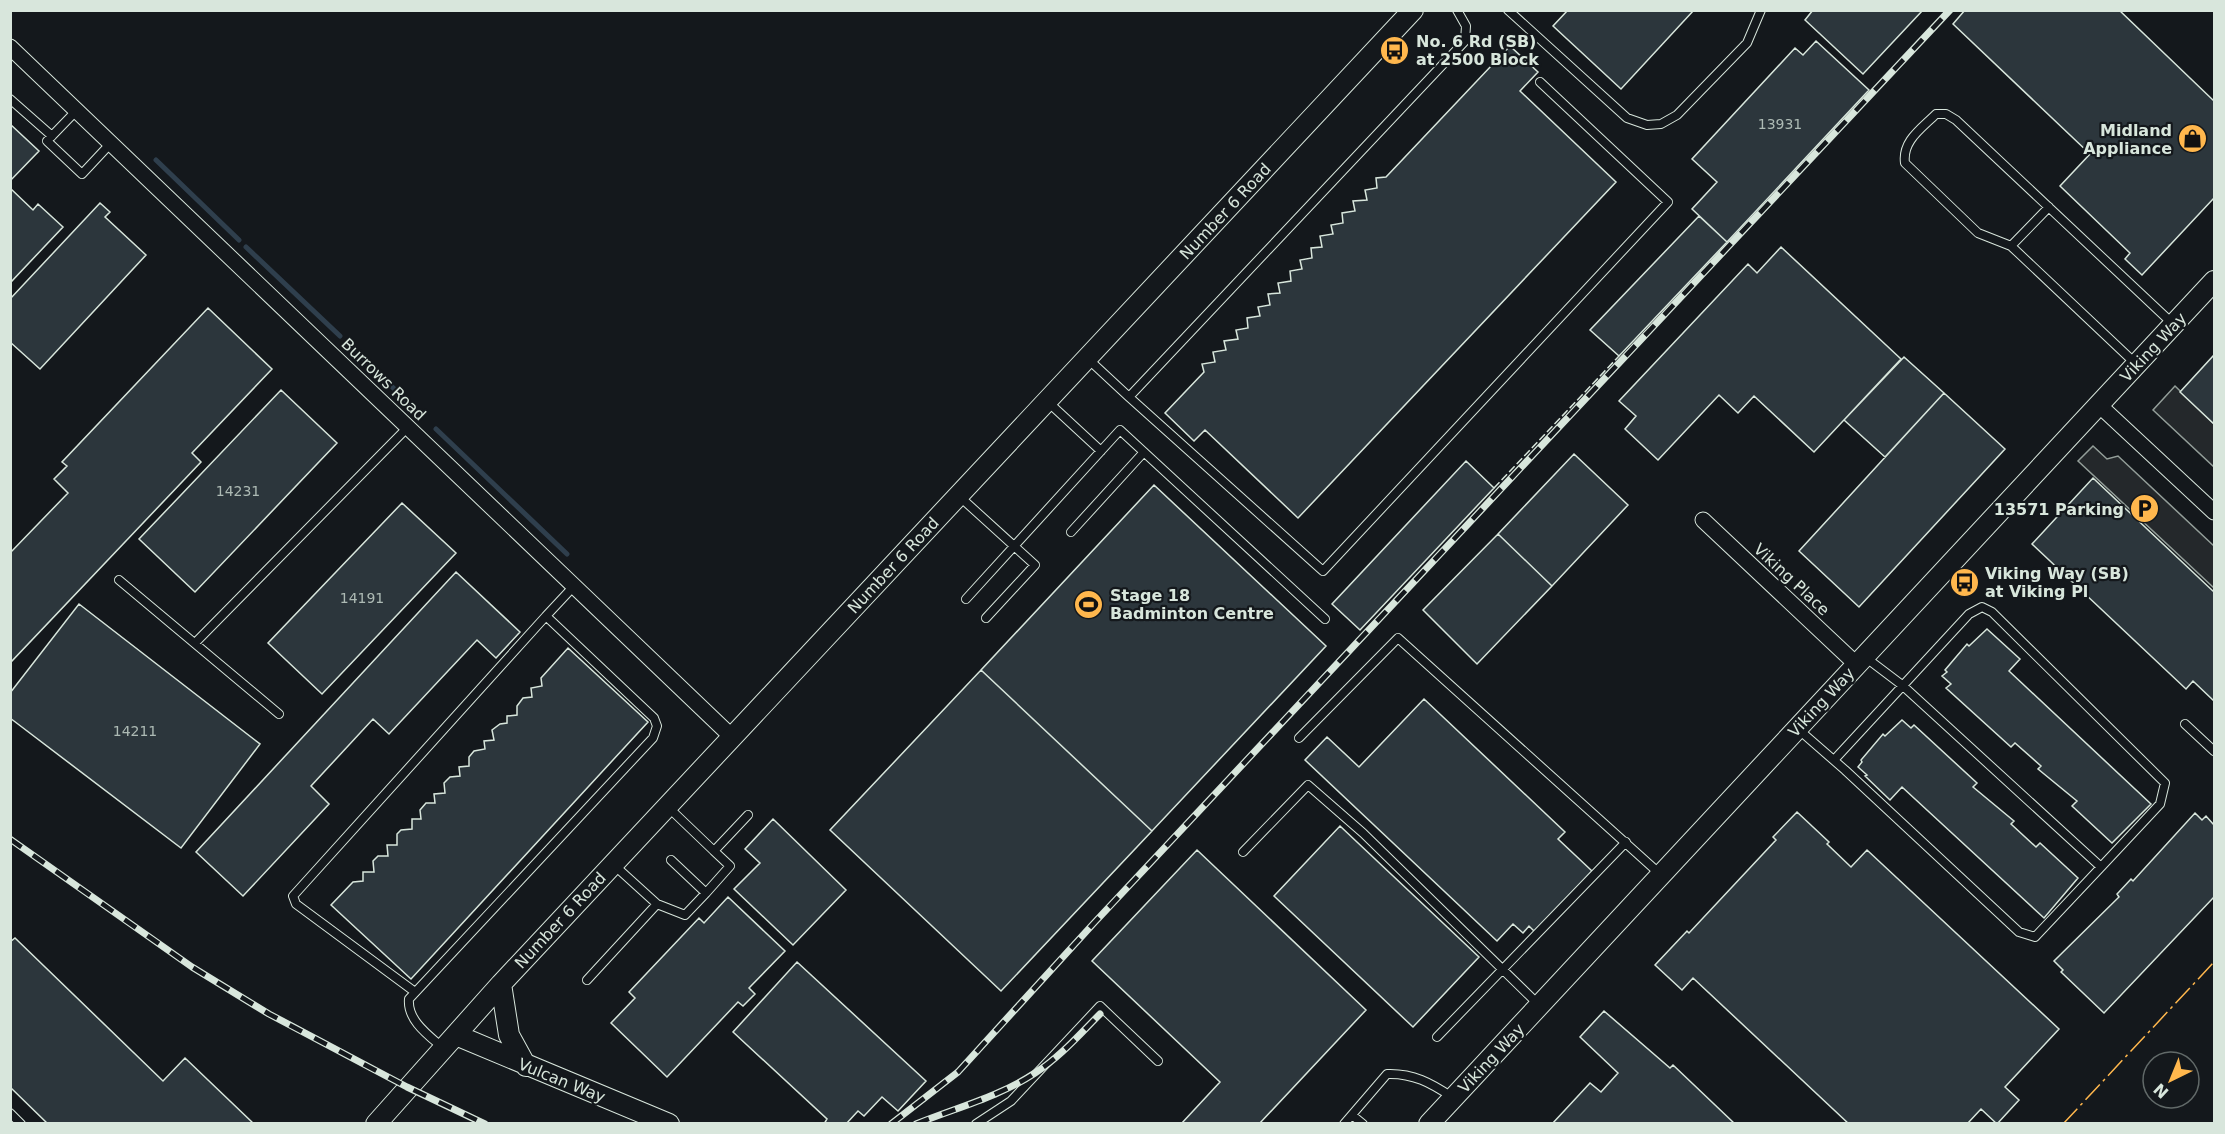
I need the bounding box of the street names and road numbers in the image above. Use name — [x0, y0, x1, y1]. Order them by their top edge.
street label: Number 6 Road — [1176, 159, 1275, 263]
street label: Viking Way — [2116, 309, 2190, 386]
street label: Burrows Road — [337, 334, 430, 424]
street label: Number 6 Road — [844, 513, 943, 617]
street label: Viking Place — [1750, 539, 1833, 619]
street label: Viking Way — [1784, 664, 1858, 741]
street label: Number 6 Road — [511, 868, 610, 972]
street label: Viking Way — [1454, 1020, 1528, 1097]
street label: Vulcan Way — [515, 1054, 608, 1107]

